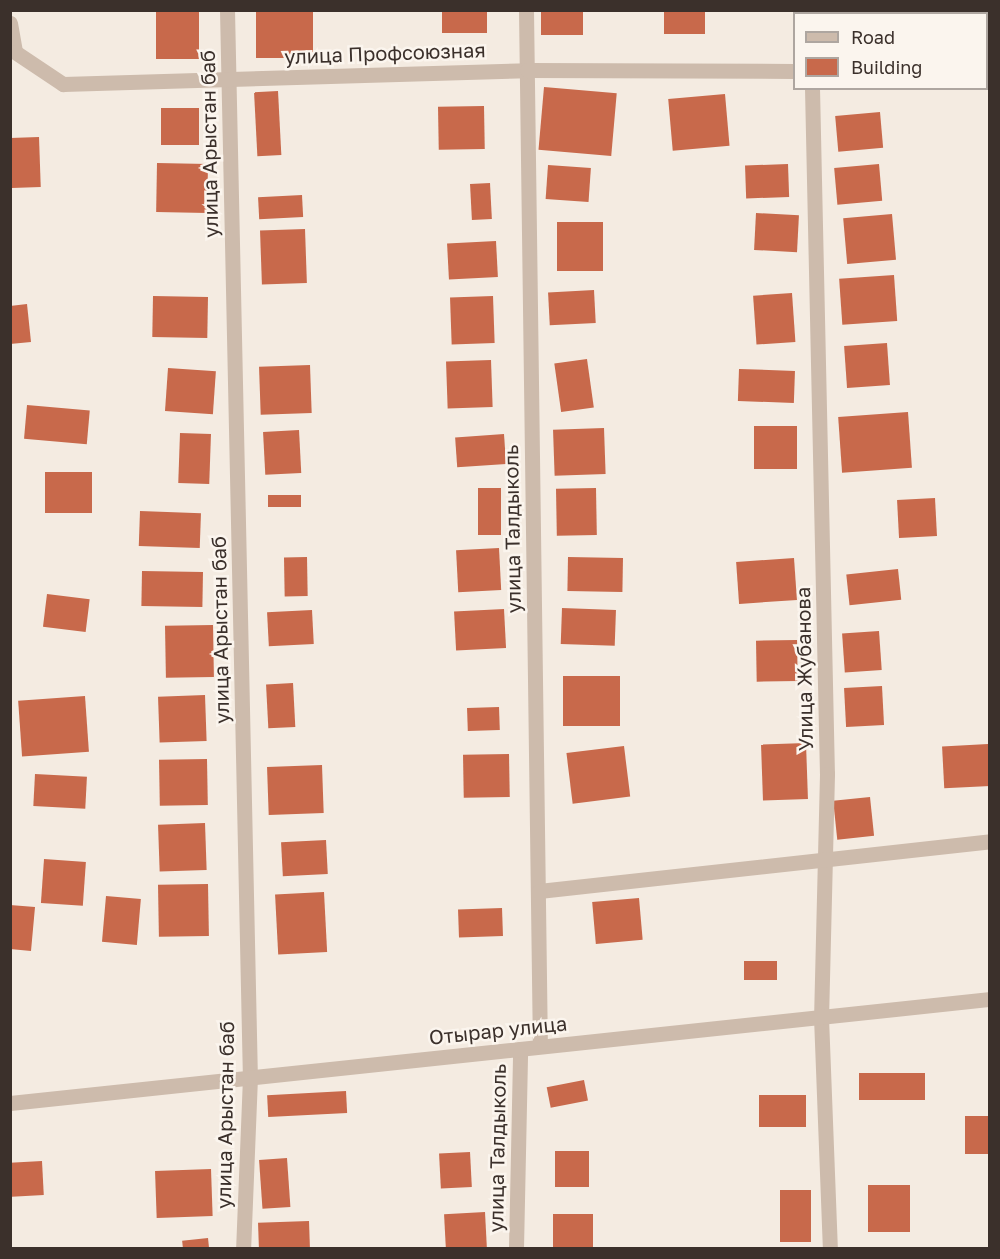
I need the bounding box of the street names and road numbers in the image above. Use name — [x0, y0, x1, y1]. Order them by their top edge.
street label: улица Профсоюзная — [284, 37, 486, 69]
street label: улица Арыстан баб — [195, 50, 223, 238]
street label: улица Талдыколь — [499, 444, 525, 614]
street label: улица Арыстан баб — [206, 536, 234, 724]
street label: Улица Жубанова — [791, 587, 817, 751]
street label: Отырар улица — [428, 1011, 568, 1049]
street label: улица Арыстан баб — [211, 1021, 239, 1209]
street label: улица Талдыколь — [484, 1063, 510, 1233]

